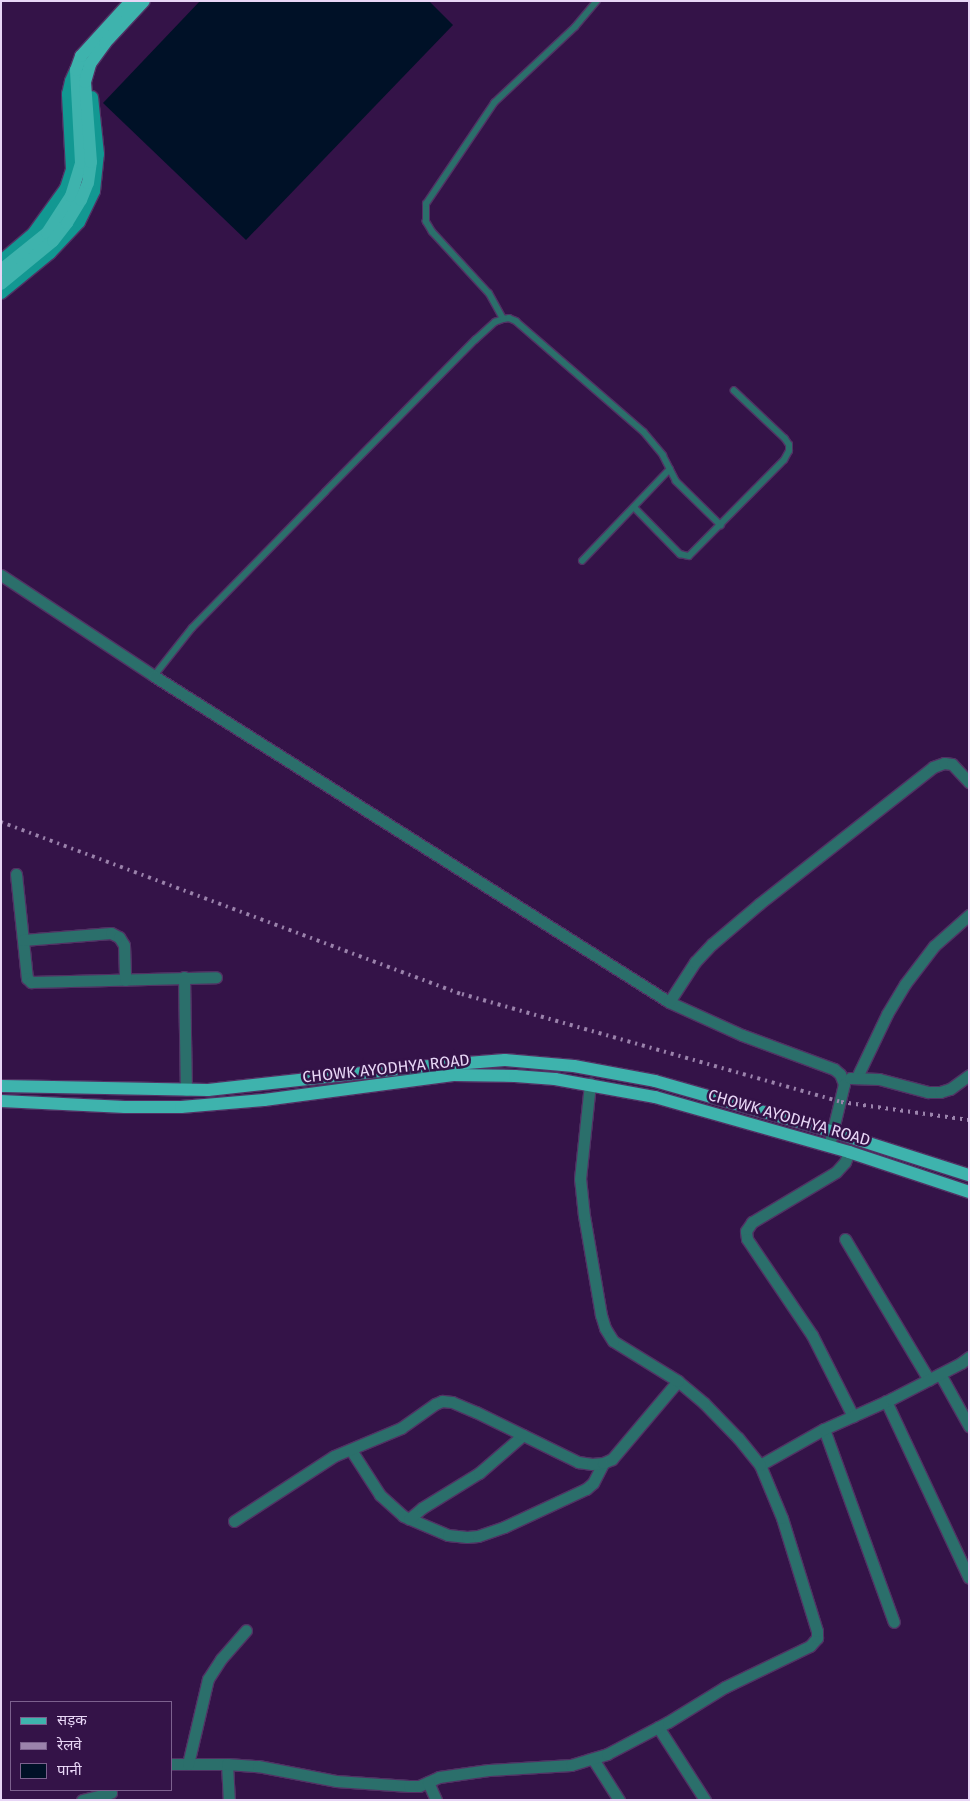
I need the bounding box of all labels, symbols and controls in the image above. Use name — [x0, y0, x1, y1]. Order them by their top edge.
street label: CHOWK AYODHYA ROAD — [301, 1051, 471, 1087]
street label: CHOWK AYODHYA ROAD — [706, 1086, 872, 1150]
legend — [10, 1701, 172, 1791]
text: सड़क — [57, 1711, 87, 1729]
text: रेलवे — [57, 1736, 82, 1754]
text: पानी — [57, 1761, 82, 1779]

